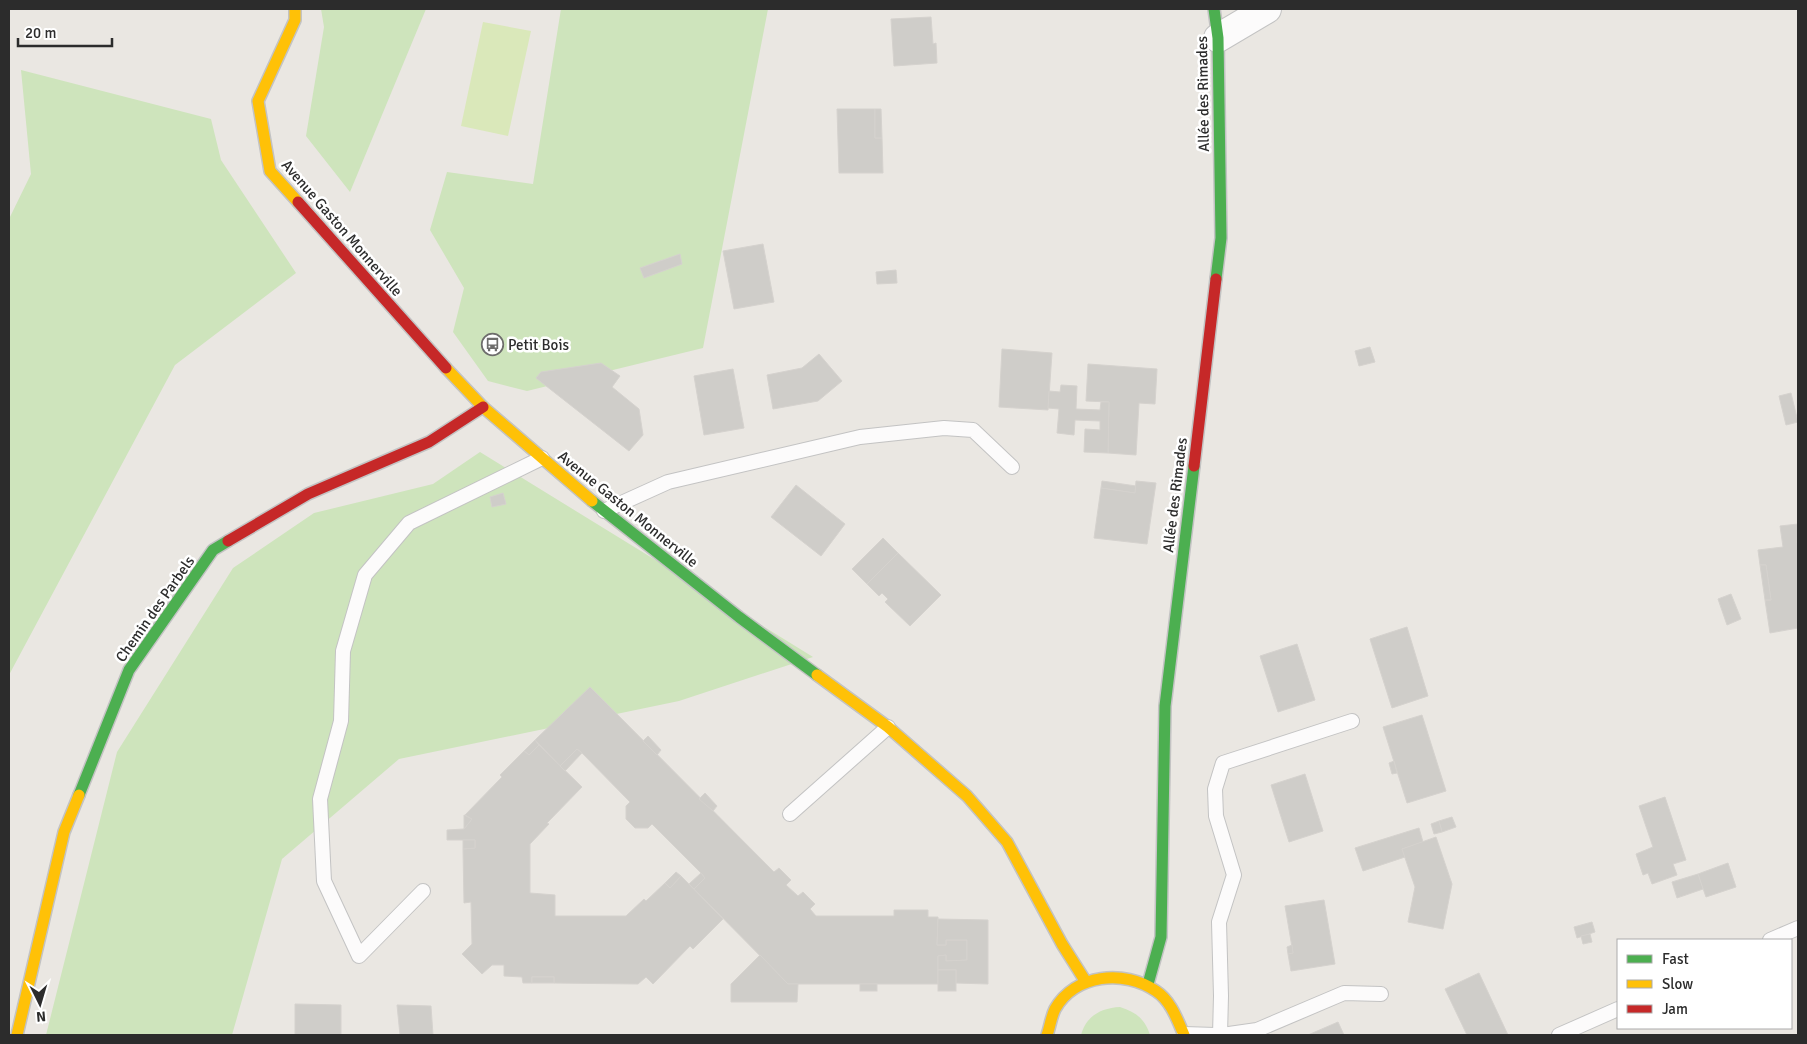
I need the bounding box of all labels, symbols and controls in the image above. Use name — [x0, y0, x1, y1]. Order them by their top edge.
scale bar — [18, 15, 111, 47]
text: 20 m — [25, 24, 56, 42]
street label: Allée des Rimades — [1193, 36, 1213, 152]
street label: Avenue Gaston Monnerville — [278, 156, 406, 300]
bus stop icon: Petit Bois — [480, 333, 504, 357]
place label: Petit Bois — [508, 336, 569, 354]
street label: Allée des Rimades — [1159, 436, 1191, 554]
street label: Avenue Gaston Monnerville — [554, 447, 702, 571]
street label: Chemin des Parbels — [112, 552, 199, 665]
legend — [1617, 939, 1792, 1029]
text: Fast — [1662, 950, 1689, 968]
text: Slow — [1662, 975, 1693, 993]
north arrow — [15, 979, 65, 1029]
text: Jam — [1662, 1000, 1688, 1018]
text: N — [35, 1008, 47, 1025]

